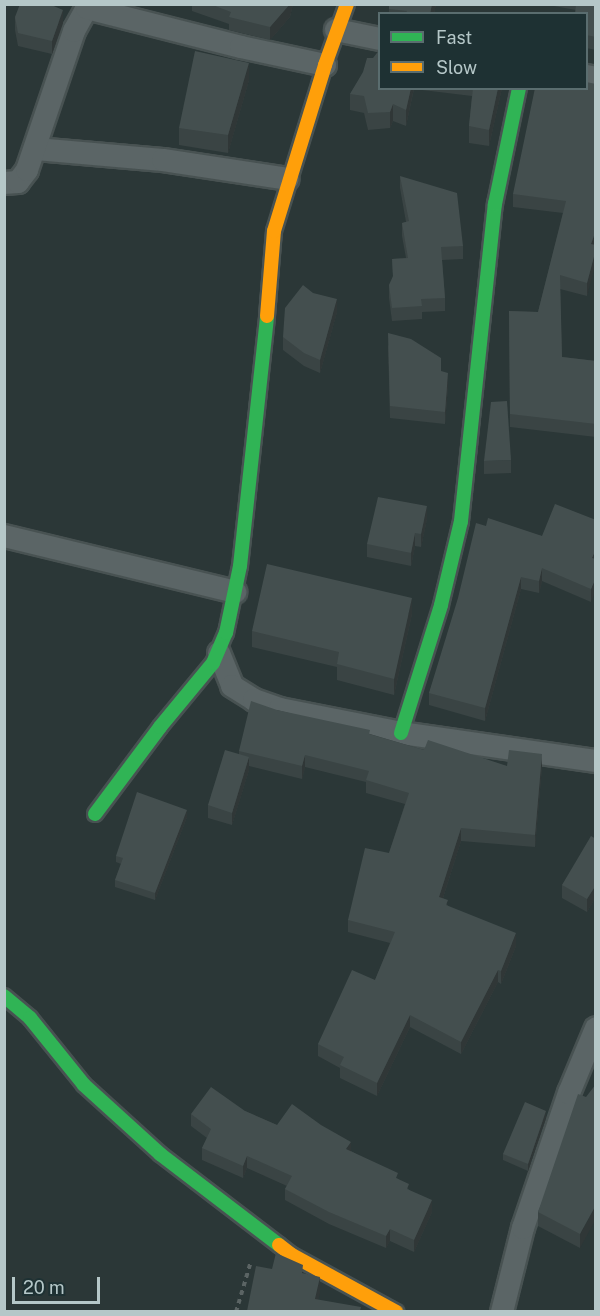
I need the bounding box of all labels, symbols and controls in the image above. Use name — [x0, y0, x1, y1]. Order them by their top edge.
legend — [378, 12, 588, 90]
text: Fast — [436, 27, 472, 48]
text: Slow — [436, 57, 477, 78]
scale bar — [15, 1265, 104, 1303]
text: 20 m — [23, 1277, 65, 1298]

